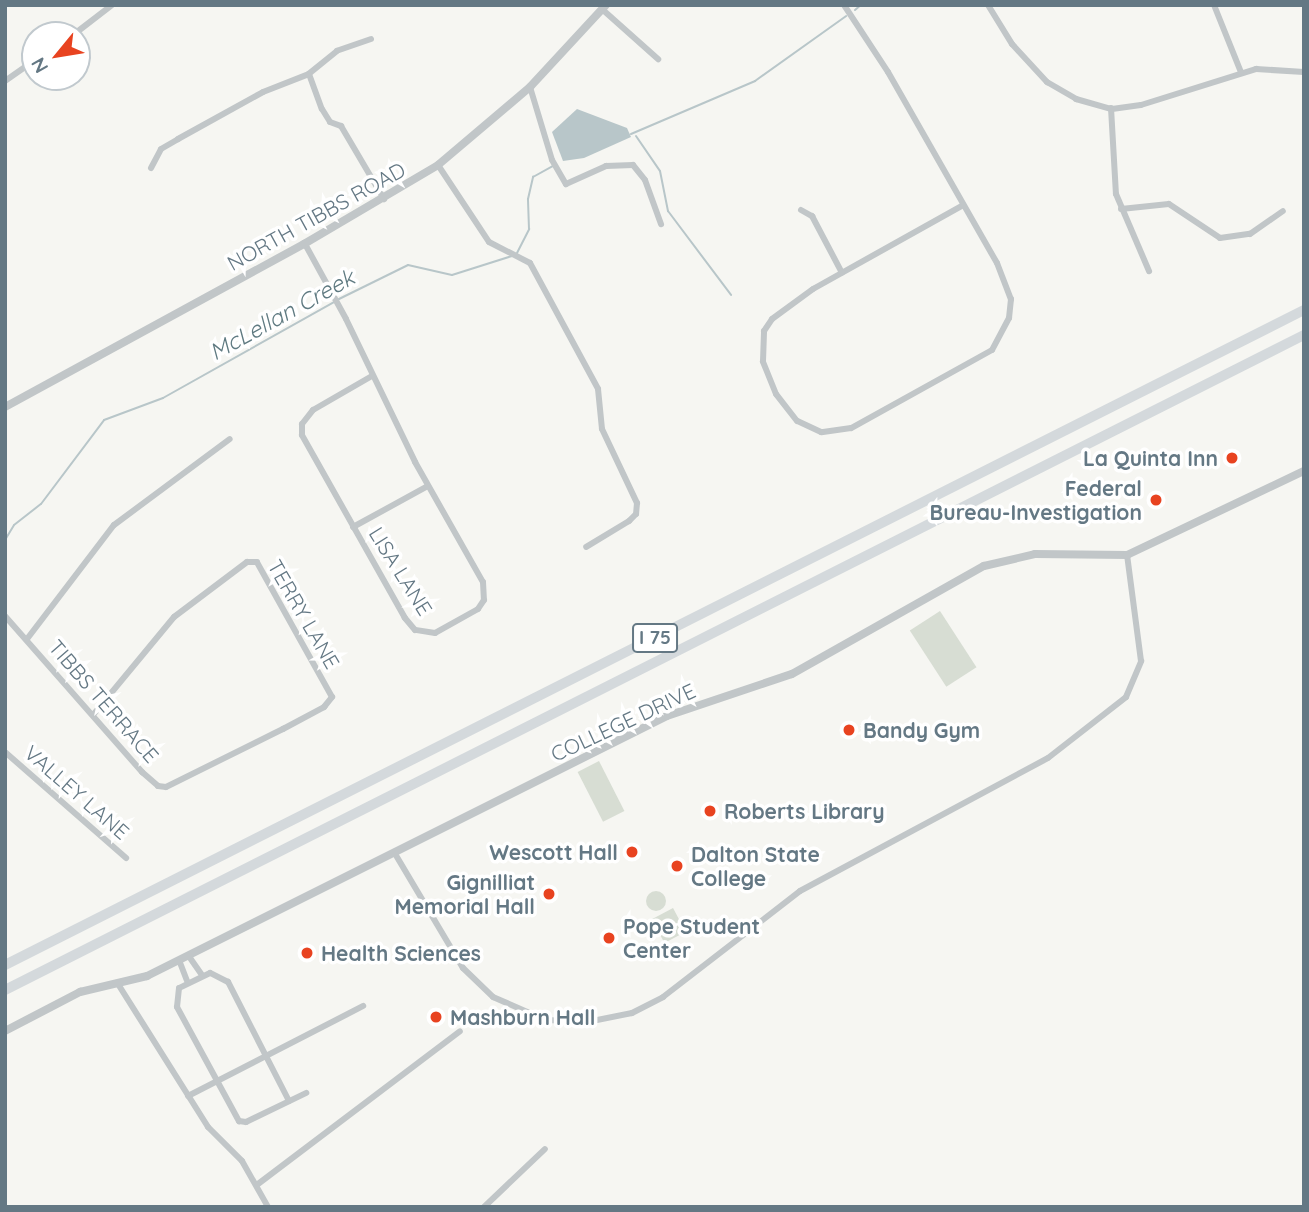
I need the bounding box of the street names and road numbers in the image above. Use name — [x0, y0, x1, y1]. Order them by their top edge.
street label: NORTH TIBBS ROAD — [222, 156, 410, 276]
street label: LISA LANE — [364, 522, 438, 620]
street label: TERRY LANE — [263, 555, 345, 673]
road number: I 75 — [630, 622, 680, 653]
street label: TIBBS TERRACE — [44, 634, 164, 768]
street label: COLLEGE DRIVE — [547, 677, 699, 767]
street label: VALLEY LANE — [19, 740, 135, 844]

